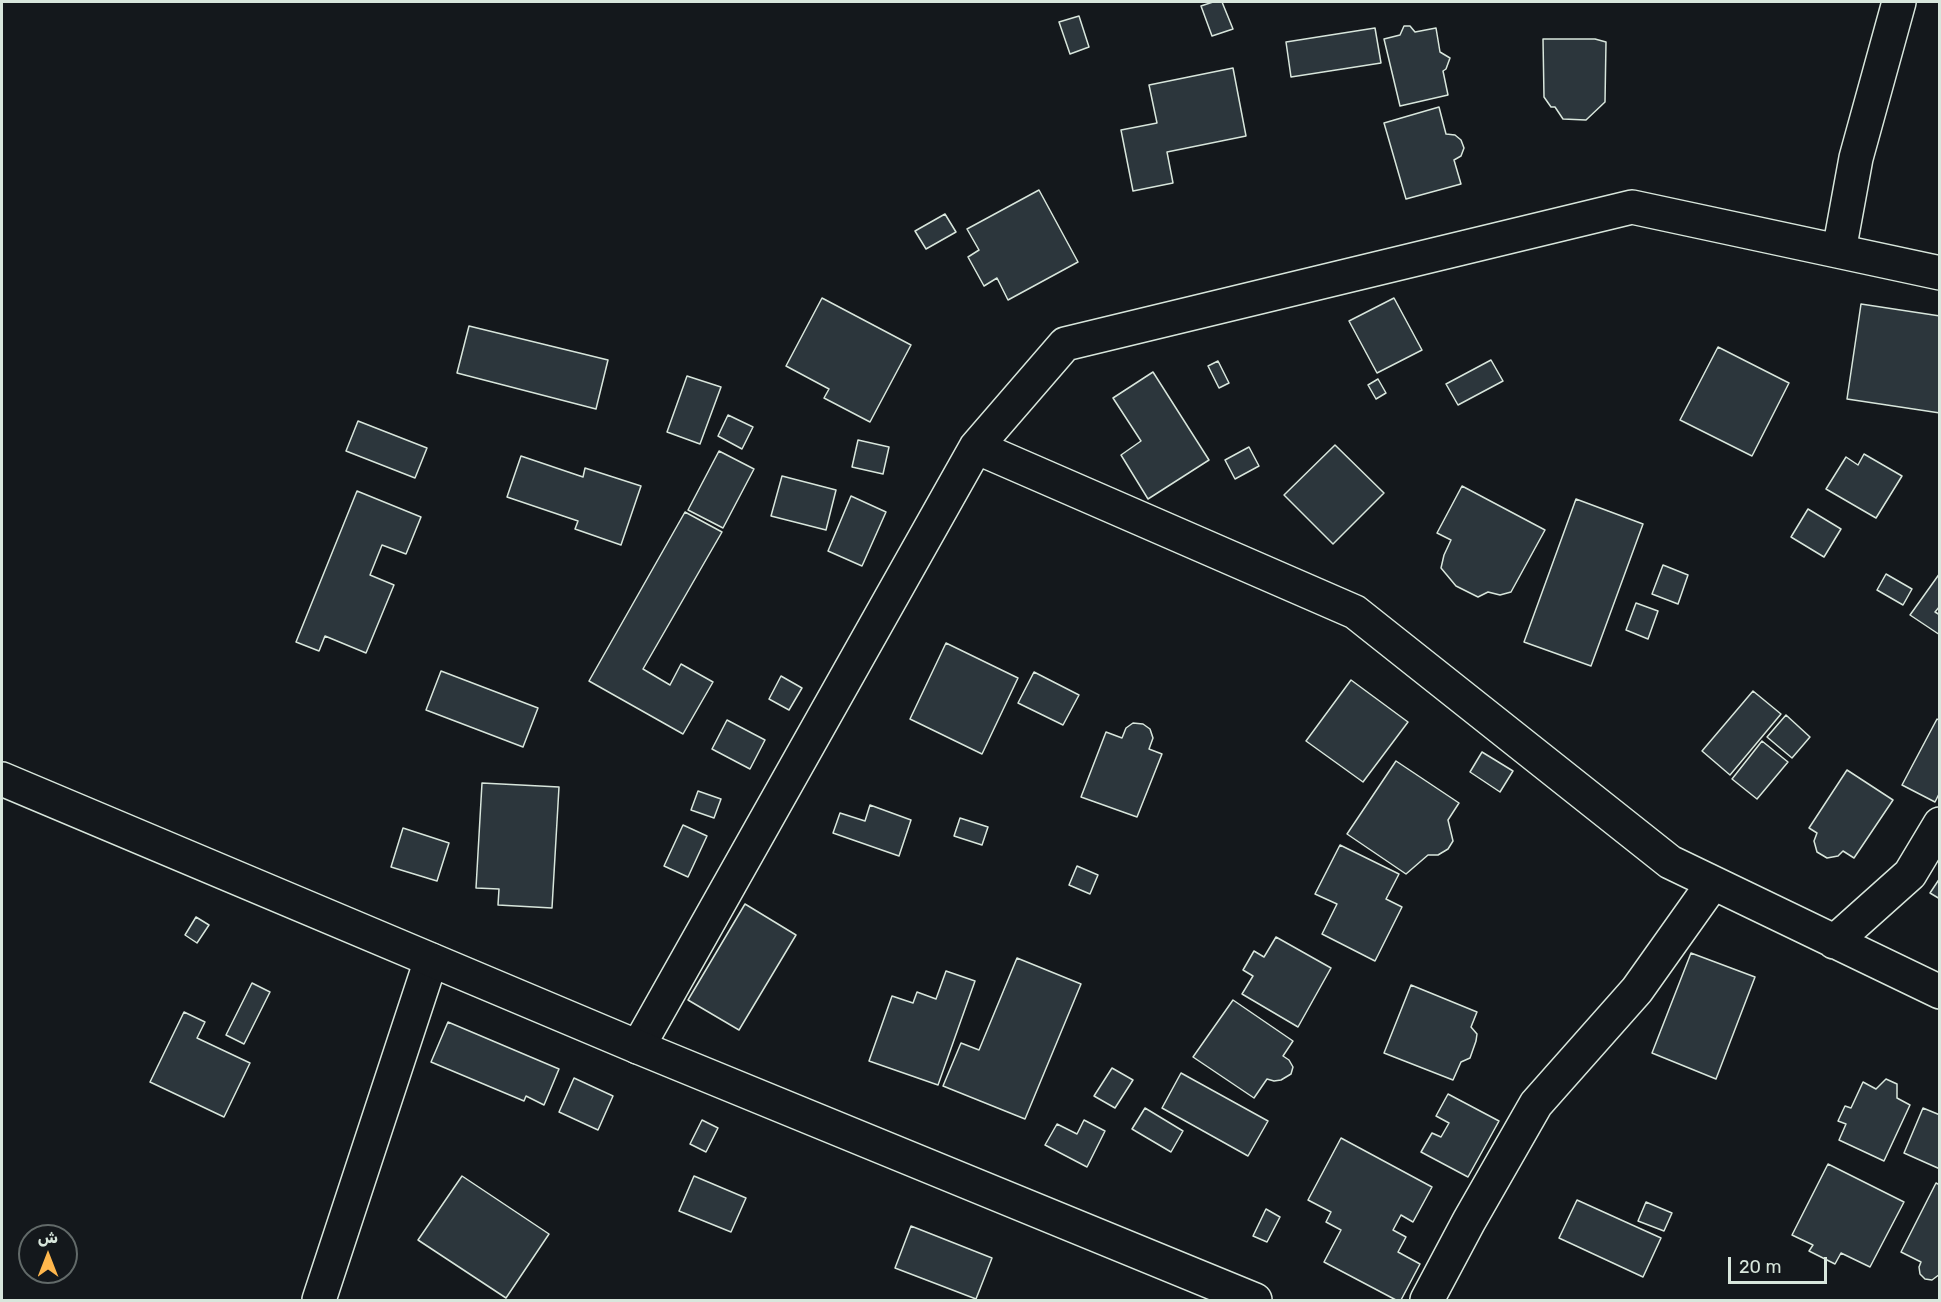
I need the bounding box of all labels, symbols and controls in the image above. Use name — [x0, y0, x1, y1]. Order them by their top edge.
north arrow — [18, 1224, 78, 1284]
text: ش — [38, 1228, 58, 1247]
scale bar — [1731, 1245, 1830, 1283]
text: 20 m — [1739, 1256, 1781, 1278]

